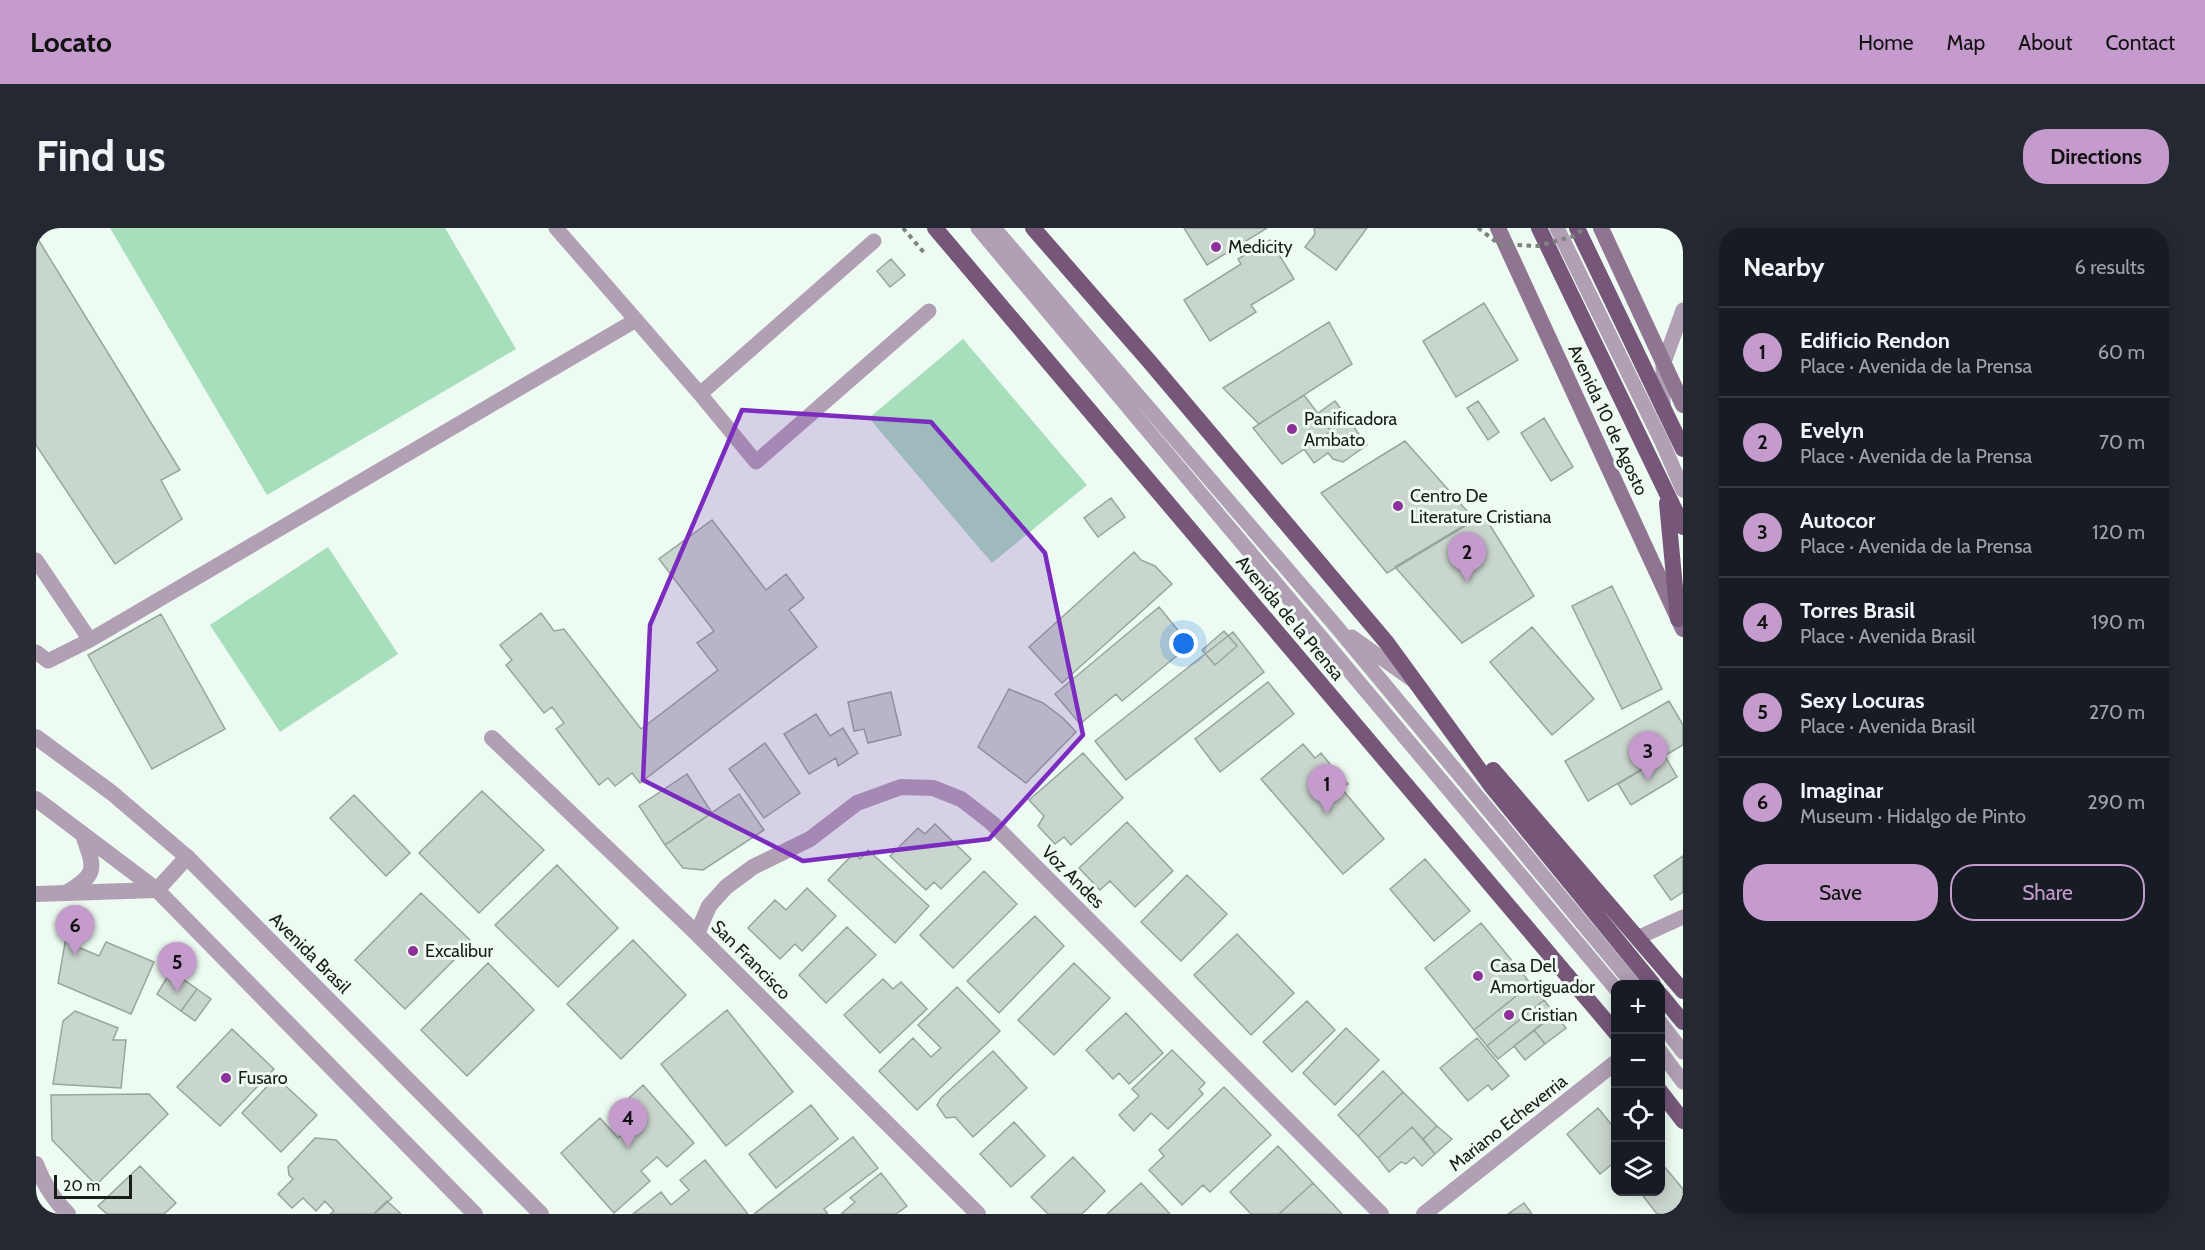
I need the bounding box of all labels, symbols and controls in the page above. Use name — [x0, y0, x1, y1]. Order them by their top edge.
text: Locato — [30, 25, 112, 59]
text: Home — [1858, 30, 1914, 55]
text: Map — [1947, 30, 1985, 55]
text: About — [2018, 30, 2072, 55]
text: Contact — [2105, 30, 2175, 55]
button: Directions — [2023, 129, 2169, 184]
text: Find us — [36, 130, 165, 182]
place label: Medicity — [1228, 236, 1293, 258]
marker: Medicity — [1209, 240, 1223, 254]
text: Nearby — [1743, 251, 1824, 283]
text: 6 results — [2074, 255, 2145, 279]
text: Edificio Rendon — [1800, 327, 1950, 354]
text: 1 — [1759, 340, 1766, 364]
text: 60 m — [2098, 340, 2145, 364]
street label: Avenida 10 de Agosto — [1563, 341, 1653, 499]
text: Place · Avenida de la Prensa — [1800, 354, 2032, 378]
place label: Panificadora Ambato — [1304, 408, 1398, 451]
text: Evelyn — [1800, 417, 1864, 444]
marker: Panificadora Ambato — [1285, 422, 1299, 436]
text: 2 — [1757, 430, 1768, 454]
text: 70 m — [2099, 430, 2145, 454]
text: Place · Avenida de la Prensa — [1800, 444, 2032, 468]
place label: Centro De Literature Cristiana — [1410, 485, 1552, 528]
marker: Centro De Literature Cristiana — [1391, 499, 1405, 513]
text: Autocor — [1800, 507, 1875, 534]
text: 3 — [1757, 520, 1768, 544]
text: 120 m — [2092, 520, 2145, 544]
pin: 2 — [1448, 532, 1486, 582]
text: Place · Avenida de la Prensa — [1800, 534, 2032, 558]
street label: Avenida de la Prensa — [1231, 551, 1349, 685]
text: Torres Brasil — [1800, 597, 1915, 624]
text: 4 — [1756, 610, 1769, 634]
text: 190 m — [2091, 610, 2145, 634]
text: Place · Avenida Brasil — [1800, 624, 1976, 648]
your location — [1169, 629, 1198, 658]
text: Sexy Locuras — [1800, 687, 1925, 714]
text: 5 — [1757, 700, 1768, 724]
text: 270 m — [2089, 700, 2145, 724]
text: Place · Avenida Brasil — [1800, 714, 1976, 738]
pin: 3 — [1628, 732, 1668, 781]
pin: 1 — [1308, 764, 1346, 814]
text: Imaginar — [1800, 777, 1883, 804]
text: 6 — [1757, 790, 1768, 814]
text: 290 m — [2087, 790, 2145, 814]
text: Museum · Hidalgo de Pinto — [1800, 804, 2026, 828]
street label: Voz Andes — [1037, 841, 1109, 913]
button: Save — [1743, 864, 1938, 921]
button: Share — [1950, 864, 2145, 921]
pin: 6 — [56, 906, 94, 955]
street label: Avenida Brasil — [265, 908, 356, 999]
street label: San Francisco — [707, 916, 795, 1004]
place label: Excalibur — [425, 940, 493, 962]
pin: 5 — [158, 942, 196, 992]
marker: Excalibur — [406, 944, 420, 958]
place label: Casa Del Amortiguador — [1490, 955, 1595, 998]
marker: Casa Del Amortiguador — [1471, 969, 1485, 983]
map controls — [1611, 980, 1665, 1196]
button: + — [1611, 980, 1665, 1034]
place label: Cristian — [1521, 1004, 1578, 1026]
marker: Cristian — [1502, 1008, 1516, 1022]
button: − — [1611, 1034, 1665, 1088]
place label: Fusaro — [238, 1067, 288, 1089]
street label: Mariano Echeverria — [1445, 1070, 1572, 1176]
marker: Fusaro — [219, 1071, 233, 1085]
button: locate — [1611, 1088, 1665, 1142]
pin: 4 — [608, 1098, 648, 1148]
button: layers — [1611, 1142, 1665, 1196]
scale bar — [54, 1172, 132, 1200]
text: 20 m — [63, 1176, 100, 1195]

